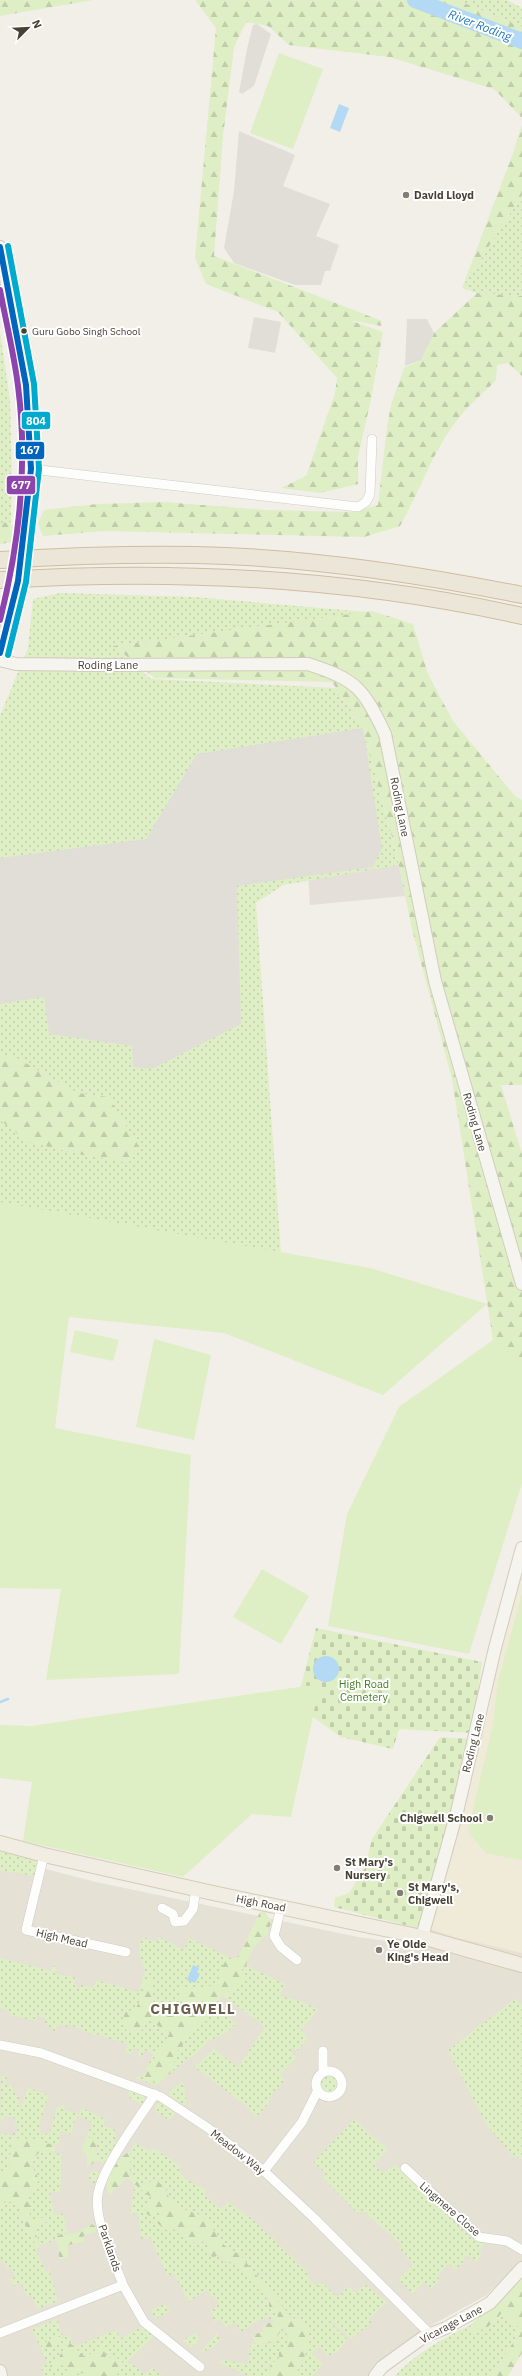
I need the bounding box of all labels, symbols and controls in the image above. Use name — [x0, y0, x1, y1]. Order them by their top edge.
water label: River Roding — [446, 6, 515, 44]
north arrow — [8, 8, 48, 48]
text: N — [29, 17, 45, 30]
place label: David Lloyd — [414, 188, 474, 202]
marker: David Lloyd — [401, 190, 411, 200]
place label: Guru Gobo Singh School — [32, 325, 141, 338]
marker: Guru Gobo Singh School — [19, 326, 29, 336]
line badge: 804 — [21, 411, 51, 430]
text: 804 — [26, 414, 46, 428]
line badge: 167 — [15, 441, 45, 460]
text: 167 — [20, 443, 40, 457]
line badge: 677 — [6, 475, 36, 495]
text: 677 — [11, 478, 31, 492]
street label: Roding Lane — [78, 658, 138, 672]
street label: Roding Lane — [387, 776, 413, 838]
street label: Roding Lane — [460, 1091, 490, 1153]
park label: High Road Cemetery — [339, 1677, 389, 1704]
street label: Roding Lane — [459, 1712, 487, 1774]
place label: Chigwell School — [400, 1811, 483, 1825]
marker: Chigwell School — [485, 1813, 495, 1823]
place label: St Mary's Nursery — [345, 1855, 393, 1882]
marker: St Mary's Nursery — [332, 1863, 342, 1873]
place label: St Mary's, Chigwell — [408, 1880, 459, 1907]
marker: St Mary's, Chigwell — [395, 1888, 405, 1898]
street label: High Road — [235, 1891, 287, 1915]
street label: High Mead — [35, 1925, 89, 1951]
place label: Ye Olde King's Head — [387, 1937, 449, 1964]
marker: Ye Olde King's Head — [374, 1945, 384, 1955]
district label: CHIGWELL — [150, 1999, 236, 2018]
street label: Meadow Way — [208, 2126, 268, 2178]
street label: Lingmere Close — [417, 2179, 483, 2239]
street label: Parklands — [95, 2222, 125, 2274]
street label: Vicarage Lane — [417, 2302, 485, 2346]

